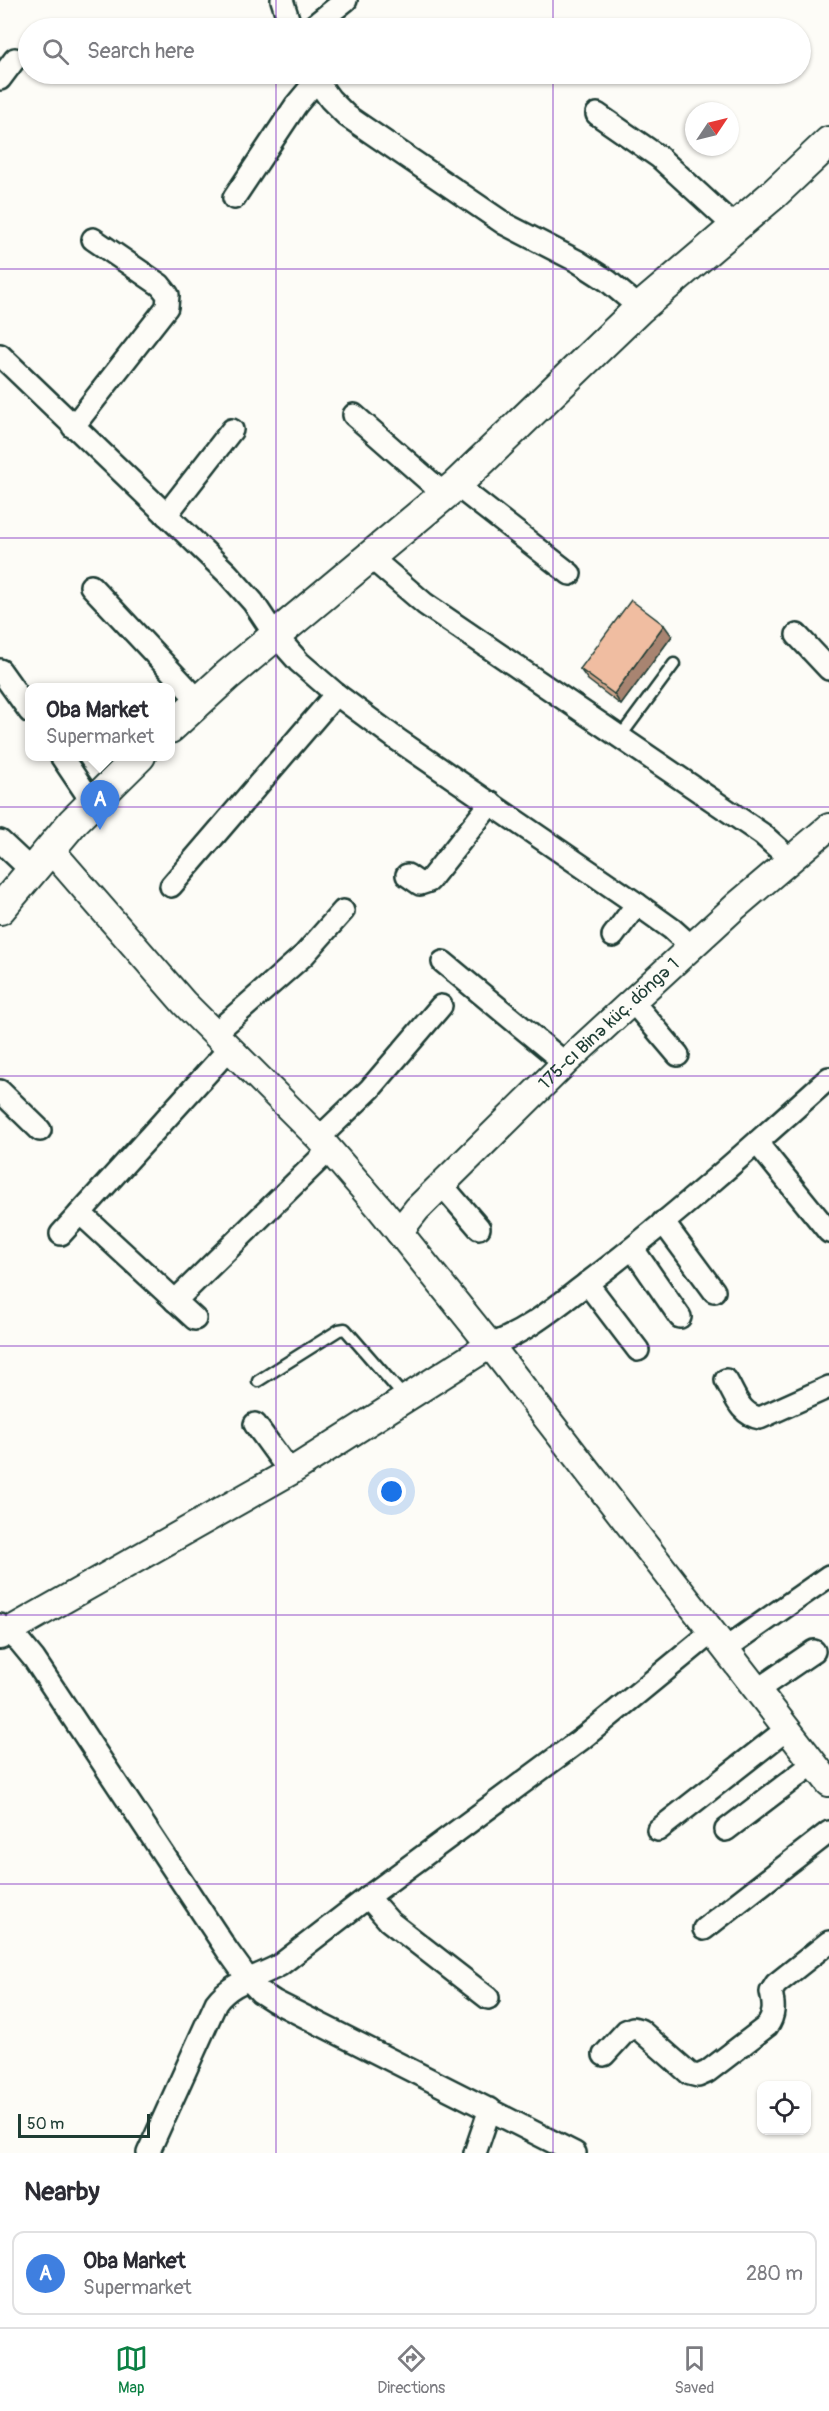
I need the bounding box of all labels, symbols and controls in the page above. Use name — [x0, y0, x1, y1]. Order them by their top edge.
search box — [18, 18, 811, 84]
icon: search — [39, 35, 72, 68]
text: Search here — [87, 37, 194, 65]
north arrow — [685, 102, 739, 156]
popup — [25, 683, 175, 761]
text: Oba Market — [46, 696, 148, 724]
text: Supermarket — [46, 724, 154, 749]
pin: A — [80, 780, 120, 830]
street label: 175-cı Binə küç. döngə 1 — [533, 953, 684, 1094]
your location — [377, 1477, 406, 1506]
map controls — [757, 2081, 811, 2135]
button: locate — [757, 2081, 811, 2135]
scale bar — [18, 2111, 150, 2138]
text: 50 m — [27, 2114, 64, 2134]
text: Nearby — [24, 2176, 100, 2208]
text: Oba Market — [83, 2247, 186, 2275]
text: A — [39, 2261, 52, 2286]
text: 280 m — [746, 2261, 803, 2286]
text: Supermarket — [83, 2275, 192, 2300]
tab: Map — [115, 2342, 148, 2398]
tab: Directions — [377, 2342, 445, 2398]
tab: Saved — [675, 2342, 714, 2398]

